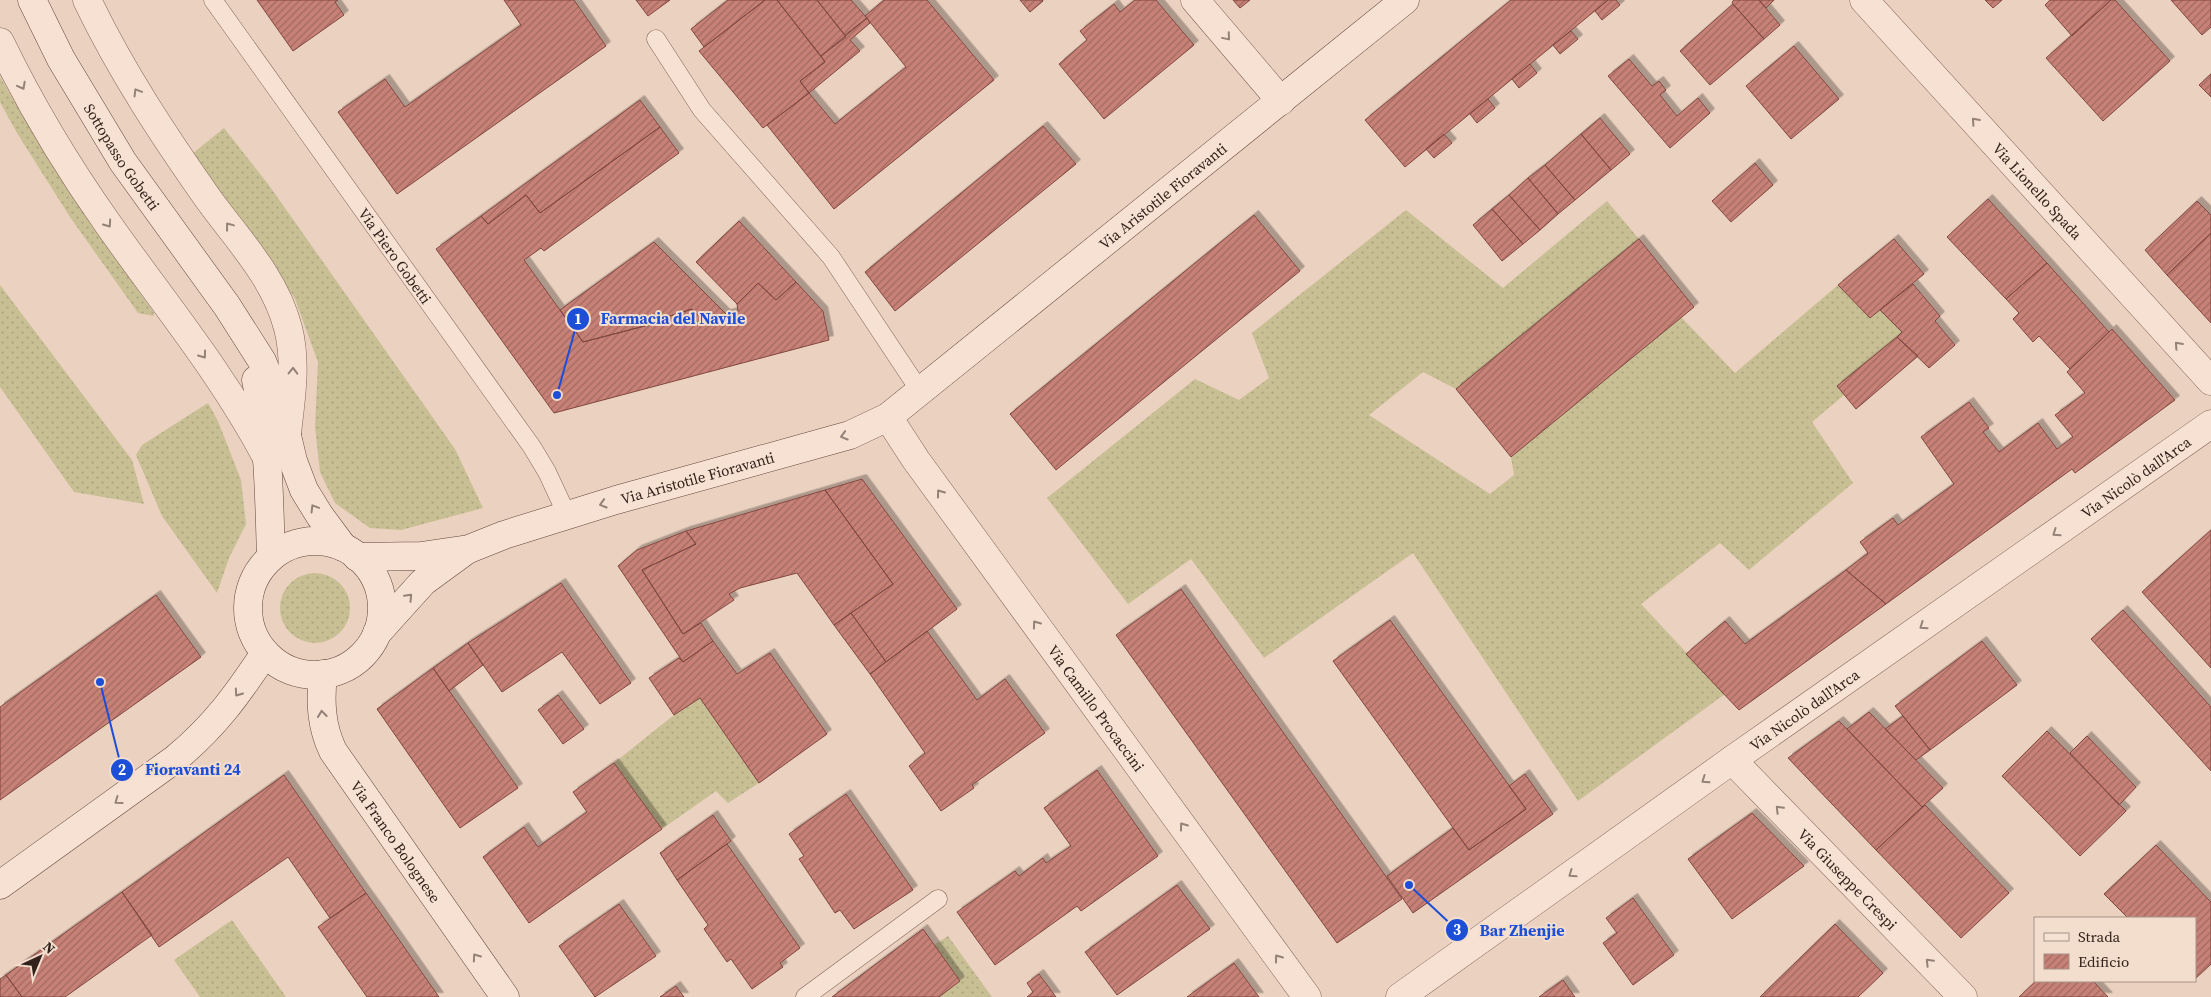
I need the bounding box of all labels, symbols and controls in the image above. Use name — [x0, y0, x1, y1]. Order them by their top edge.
one-way arrow — [1221, 31, 1229, 40]
one-way arrow — [16, 81, 26, 90]
one-way arrow — [133, 89, 143, 98]
street label: Sottopasso Gobetti — [79, 99, 165, 214]
one-way arrow — [1972, 118, 1981, 127]
street label: Via Aristotile Fioravanti — [1094, 138, 1231, 254]
street label: Via Lionello Spada — [1988, 138, 2088, 244]
street label: Via Piero Gobetti — [354, 203, 437, 308]
one-way arrow — [102, 218, 111, 227]
one-way arrow — [226, 222, 235, 232]
callout: Farmacia del Navile — [566, 303, 755, 334]
text: Farmacia del Navile — [601, 307, 745, 329]
text: 1 — [574, 308, 582, 329]
one-way arrow — [2175, 341, 2184, 350]
one-way arrow — [197, 349, 206, 359]
one-way arrow — [288, 367, 298, 374]
one-way arrow — [840, 431, 849, 441]
street label: Via Nicolò dall'Arca — [2077, 431, 2195, 523]
street label: Via Aristotile Fioravanti — [618, 446, 777, 509]
one-way arrow — [937, 489, 946, 499]
one-way arrow — [600, 498, 608, 508]
one-way arrow — [311, 504, 321, 513]
one-way arrow — [2053, 527, 2062, 536]
one-way arrow — [403, 594, 412, 603]
one-way arrow — [1033, 620, 1042, 630]
one-way arrow — [1920, 620, 1929, 629]
street label: Via Camillo Procaccini — [1043, 640, 1150, 775]
street label: Via Nicolò dall'Arca — [1745, 663, 1864, 755]
one-way arrow — [235, 688, 244, 697]
one-way arrow — [317, 709, 328, 717]
callout: Fioravanti 24 — [110, 754, 251, 785]
text: Fioravanti 24 — [145, 758, 241, 780]
text: 2 — [118, 759, 126, 780]
one-way arrow — [1701, 774, 1710, 783]
street label: Via Franco Bolognese — [346, 776, 446, 907]
one-way arrow — [114, 795, 123, 804]
one-way arrow — [1776, 805, 1785, 814]
one-way arrow — [1180, 822, 1189, 832]
street label: Via Giuseppe Crespi — [1793, 823, 1902, 934]
one-way arrow — [1568, 868, 1578, 877]
callout: Bar Zhenjie — [1445, 915, 1575, 946]
legend — [2034, 917, 2196, 982]
text: 3 — [1453, 919, 1461, 940]
text: Bar Zhenjie — [1479, 919, 1565, 941]
text: Strada — [2078, 926, 2121, 947]
north arrow — [15, 932, 65, 982]
text: N — [38, 937, 60, 958]
text: Edificio — [2078, 951, 2129, 972]
one-way arrow — [474, 954, 482, 963]
one-way arrow — [1276, 955, 1284, 964]
one-way arrow — [1926, 959, 1935, 968]

